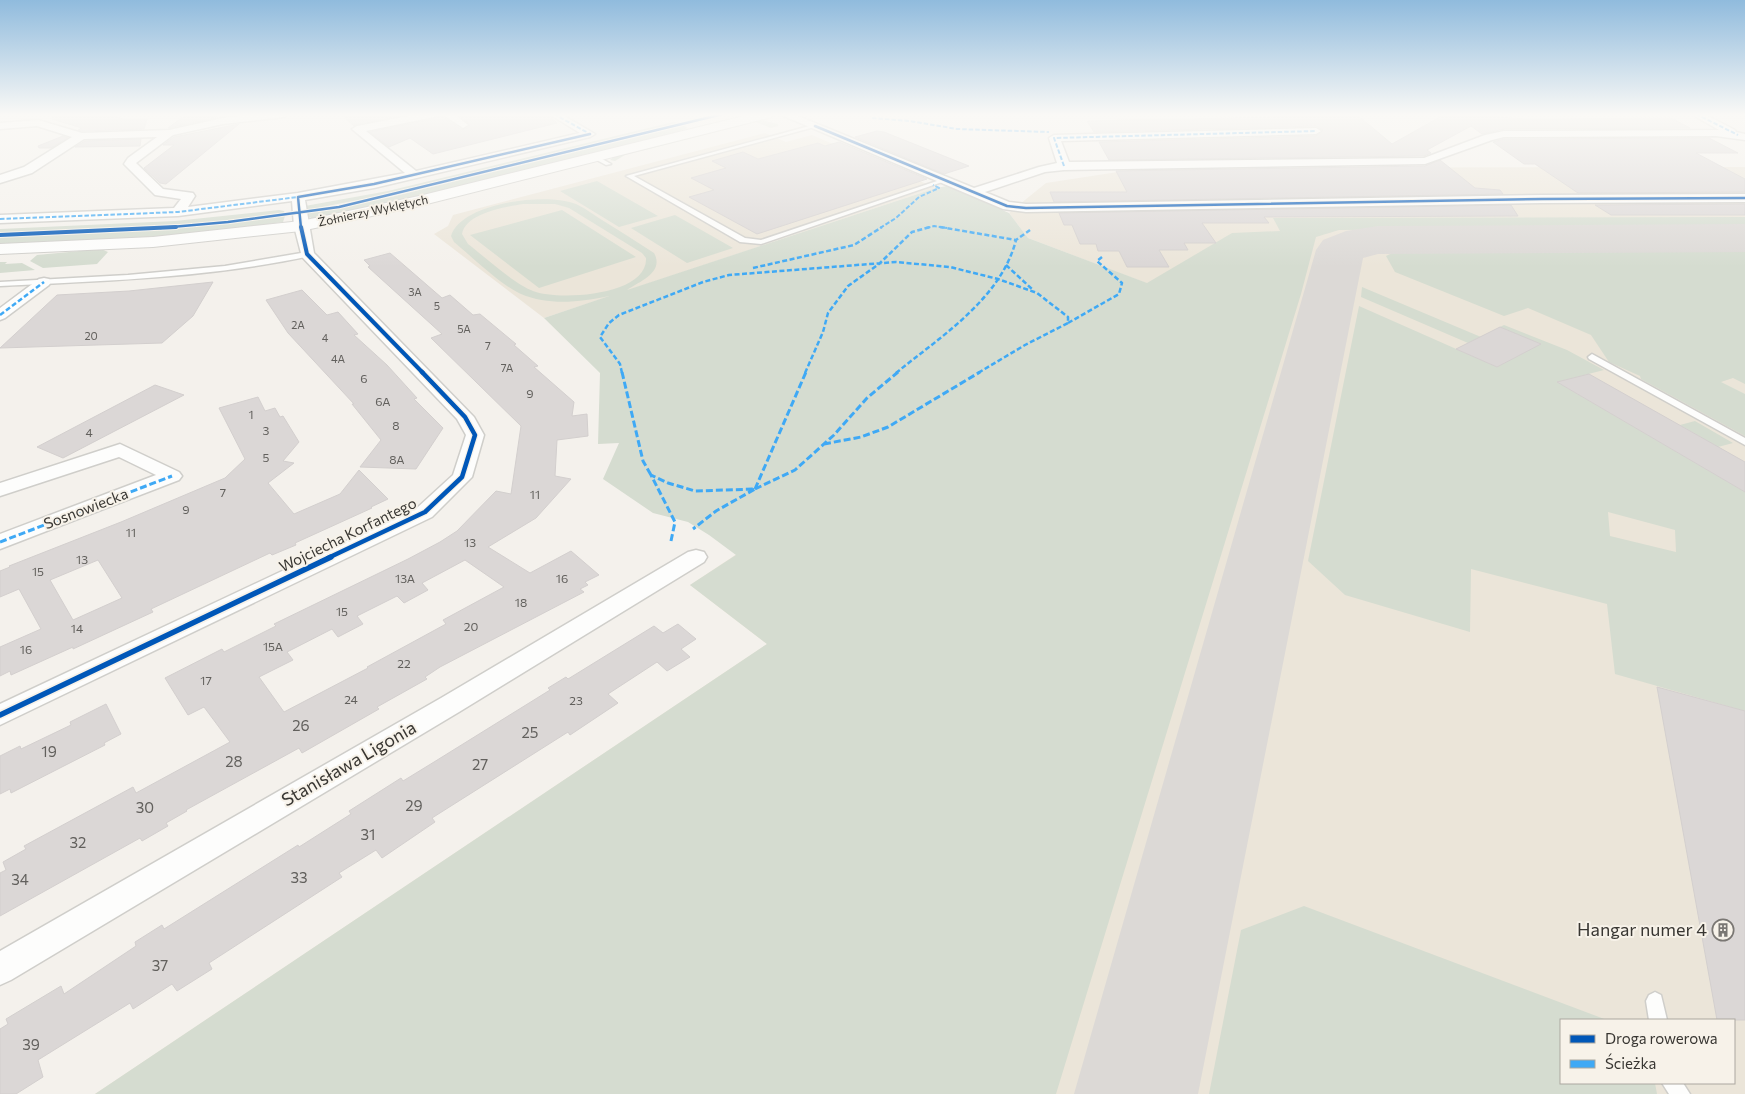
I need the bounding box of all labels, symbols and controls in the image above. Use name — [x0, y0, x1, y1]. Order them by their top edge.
street label: Żołnierzy Wyklętych — [317, 192, 429, 229]
house number: 3A — [408, 285, 422, 298]
house number: 5 — [434, 299, 440, 312]
house number: 2A — [291, 318, 305, 331]
house number: 5A — [457, 322, 471, 335]
house number: 20 — [84, 329, 98, 342]
house number: 4 — [322, 331, 329, 344]
house number: 7 — [485, 339, 491, 352]
house number: 4A — [331, 352, 345, 365]
house number: 7A — [501, 361, 514, 374]
house number: 6 — [360, 371, 368, 385]
house number: 9 — [526, 386, 534, 400]
house number: 6A — [375, 394, 391, 408]
house number: 1 — [248, 407, 254, 421]
house number: 8 — [392, 418, 400, 432]
house number: 3 — [263, 423, 270, 437]
house number: 4 — [85, 425, 93, 439]
house number: 5 — [263, 450, 270, 464]
house number: 8A — [389, 452, 405, 466]
street label: Sosnowiecka — [41, 484, 130, 532]
house number: 7 — [220, 485, 226, 499]
house number: 11 — [530, 487, 540, 501]
street label: Wojciecha Korfantego — [276, 493, 419, 575]
house number: 9 — [182, 502, 190, 516]
house number: 11 — [126, 525, 136, 539]
house number: 13 — [464, 535, 476, 549]
house number: 13 — [76, 552, 88, 566]
house number: 15 — [32, 564, 44, 578]
house number: 13A — [395, 571, 415, 585]
house number: 16 — [556, 571, 568, 585]
house number: 18 — [515, 595, 527, 609]
house number: 15 — [336, 604, 348, 618]
house number: 20 — [464, 619, 478, 633]
house number: 14 — [71, 621, 83, 635]
house number: 15A — [263, 639, 283, 653]
house number: 16 — [20, 642, 32, 656]
house number: 22 — [397, 656, 411, 670]
house number: 17 — [200, 673, 212, 687]
house number: 24 — [344, 692, 358, 706]
house number: 23 — [569, 693, 583, 707]
street label: Stanisława Ligonia — [277, 716, 420, 811]
house number: 26 — [292, 716, 310, 734]
house number: 25 — [522, 723, 538, 741]
house number: 19 — [41, 742, 57, 760]
house number: 28 — [225, 752, 243, 770]
house number: 27 — [472, 755, 488, 773]
house number: 29 — [405, 796, 423, 814]
house number: 30 — [136, 798, 154, 816]
house number: 31 — [361, 825, 375, 843]
house number: 32 — [70, 833, 86, 851]
house number: 33 — [290, 868, 308, 886]
house number: 34 — [11, 870, 29, 888]
place label: Hangar numer 4 — [1577, 918, 1707, 940]
building icon: Hangar numer 4 — [1711, 918, 1735, 942]
house number: 37 — [152, 956, 168, 974]
legend — [1560, 1019, 1735, 1084]
text: Droga rowerowa — [1605, 1029, 1718, 1047]
house number: 39 — [22, 1035, 40, 1053]
text: Ścieżka — [1605, 1053, 1656, 1072]

